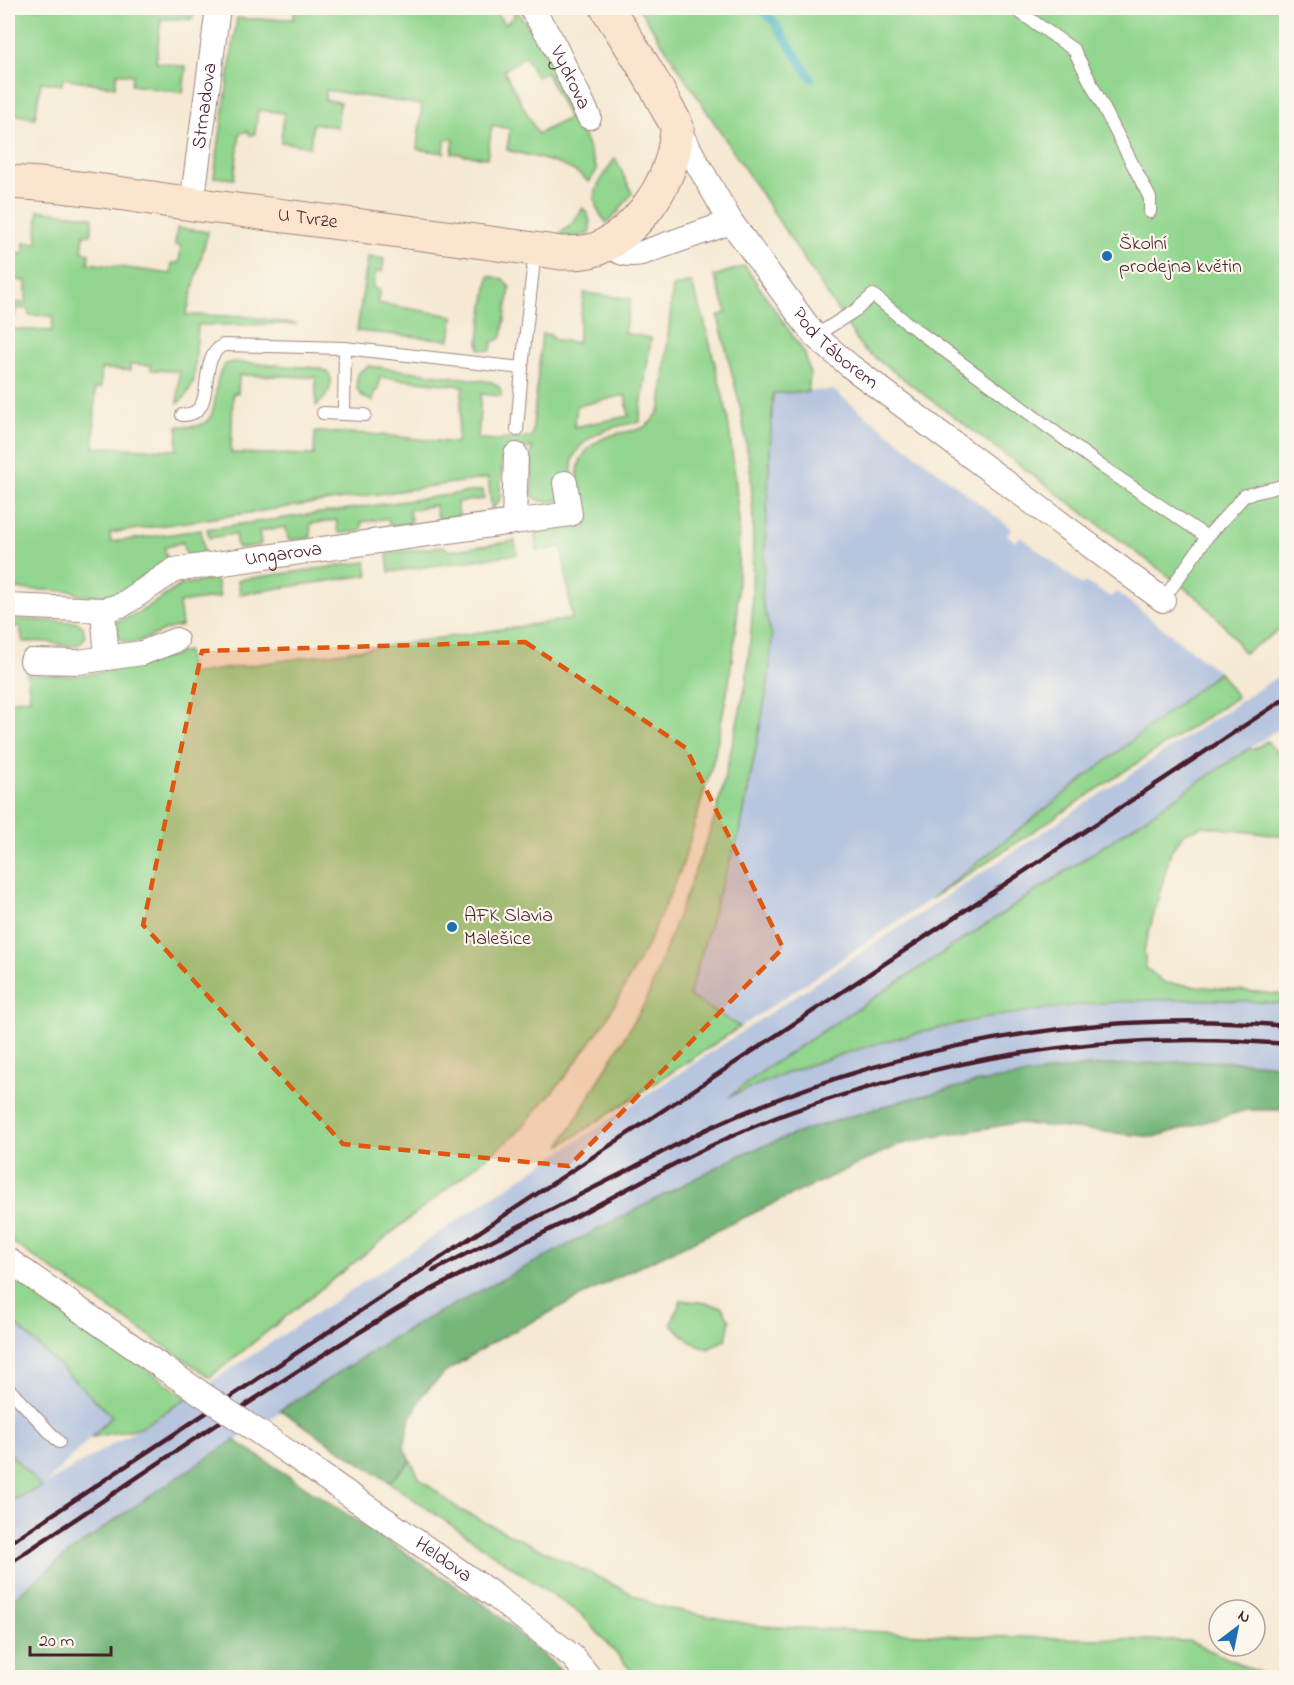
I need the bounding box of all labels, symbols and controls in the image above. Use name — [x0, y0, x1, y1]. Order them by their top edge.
street label: Vydrova — [542, 40, 598, 114]
street label: Strnadova — [185, 61, 225, 151]
street label: U Tvrze — [276, 201, 339, 237]
place label: Školní prodejna květin — [1119, 230, 1242, 282]
marker: Školní prodejna květin — [1100, 249, 1114, 263]
street label: Pod Táborem — [784, 302, 884, 397]
street label: Ungarova — [243, 535, 324, 574]
place label: AFK Slavia Malešice — [464, 902, 553, 954]
marker: AFK Slavia Malešice — [445, 920, 459, 934]
street label: Heldova — [409, 1530, 478, 1590]
north arrow — [1207, 1598, 1267, 1658]
text: N — [1233, 1604, 1255, 1630]
scale bar — [30, 1619, 111, 1657]
text: 20 m — [39, 1629, 74, 1655]

